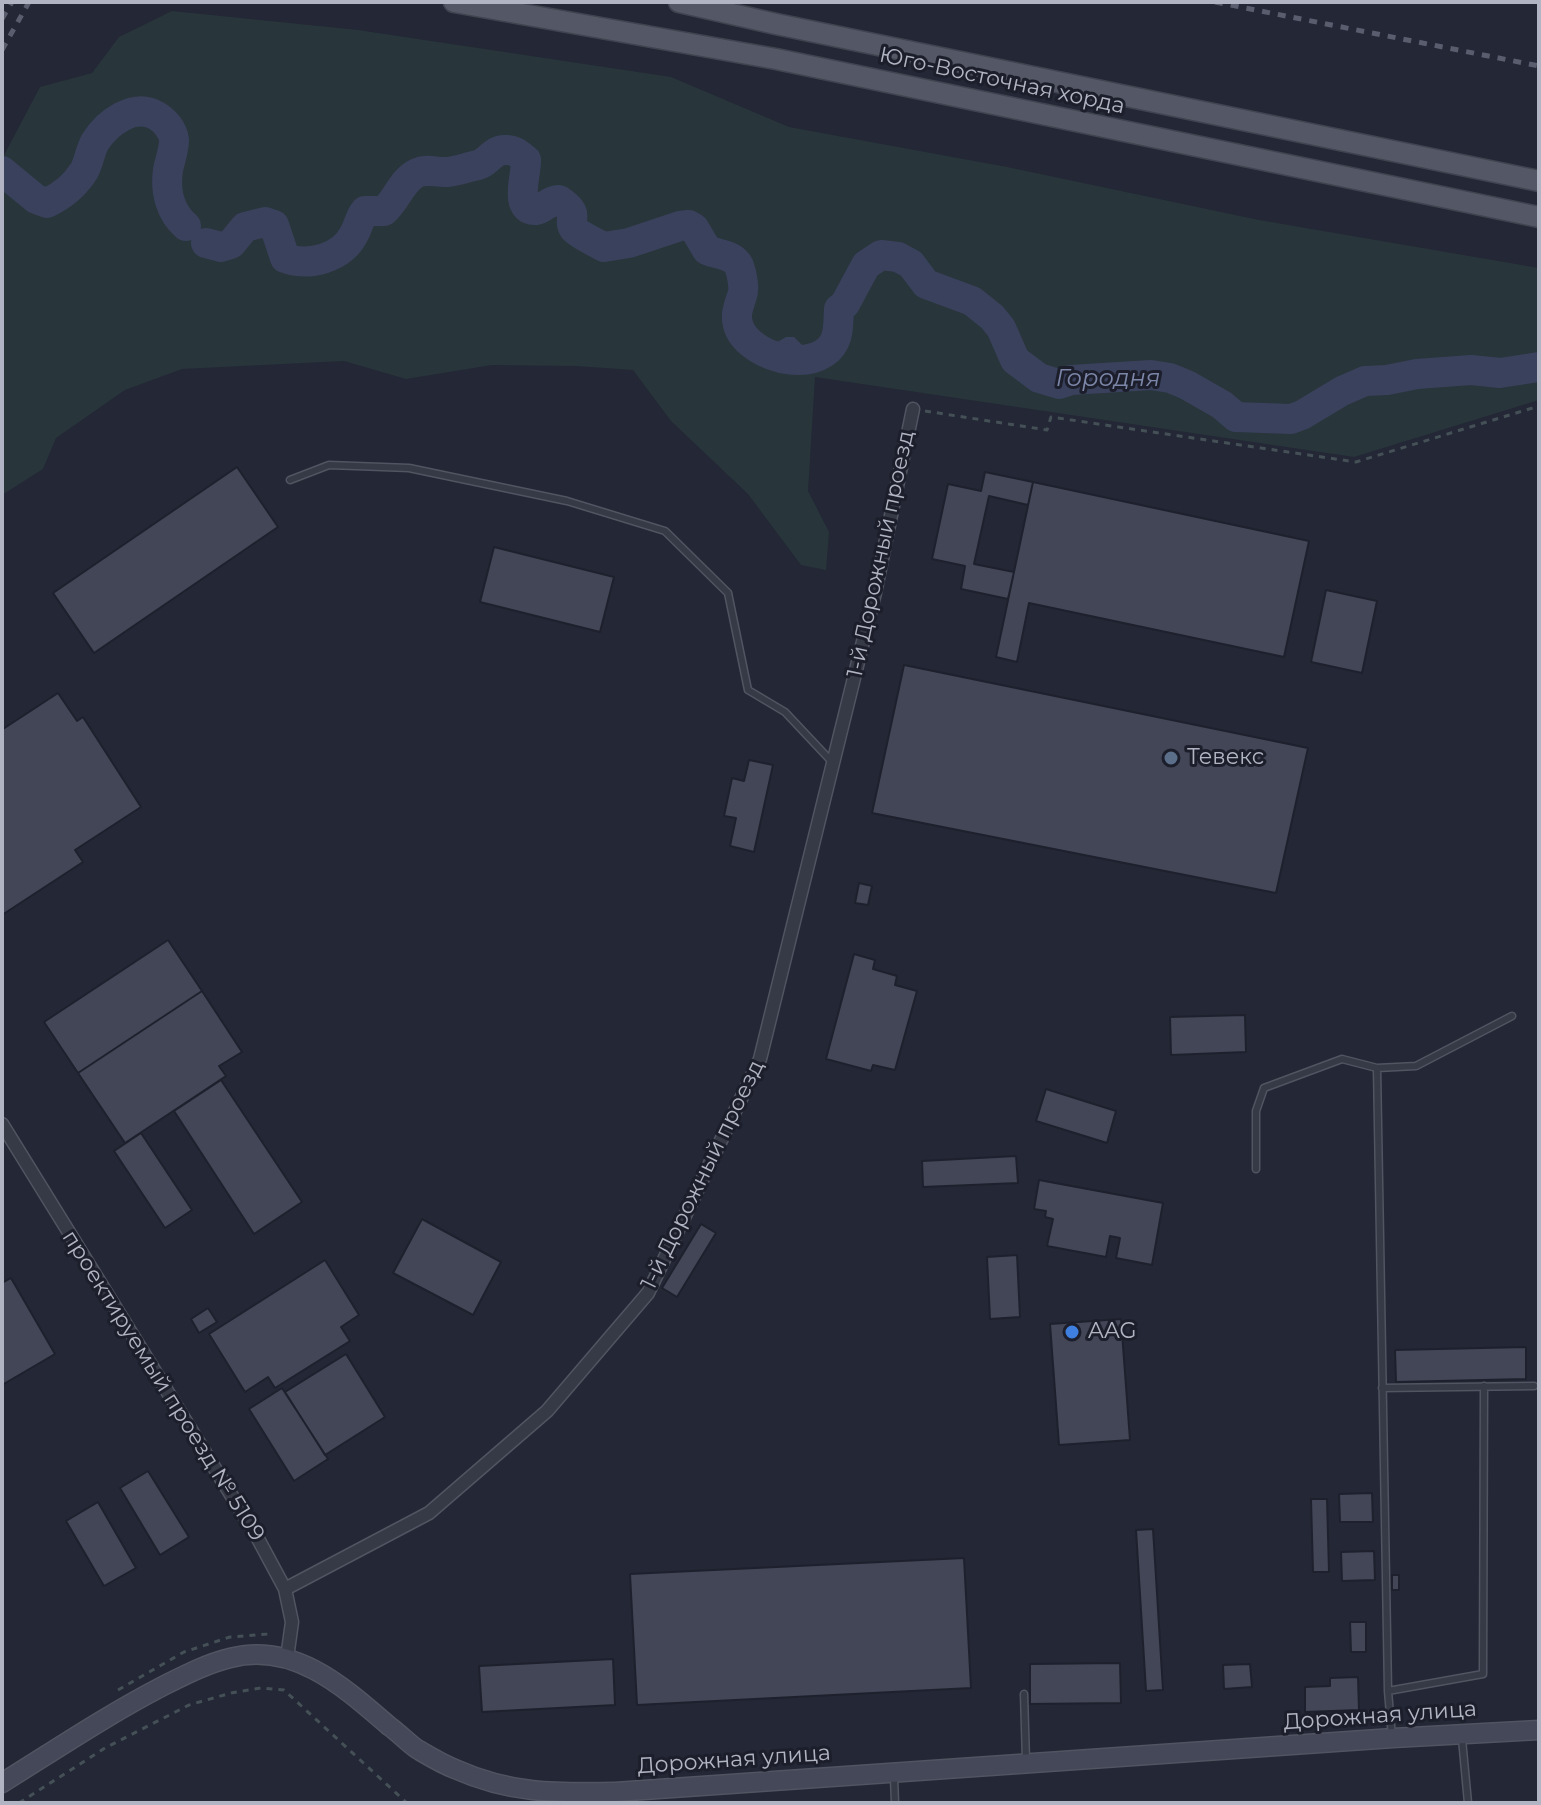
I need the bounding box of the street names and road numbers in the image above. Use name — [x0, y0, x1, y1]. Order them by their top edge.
street label: Юго-Восточная хорда — [877, 42, 1127, 120]
street label: 1-й Дорожный проезд — [842, 428, 920, 680]
street label: 1-й Дорожный проезд — [636, 1056, 770, 1294]
street label: проектируемый проезд № 5109 — [56, 1226, 270, 1546]
street label: Дорожная улица — [1283, 1696, 1477, 1736]
street label: Дорожная улица — [637, 1740, 831, 1780]

